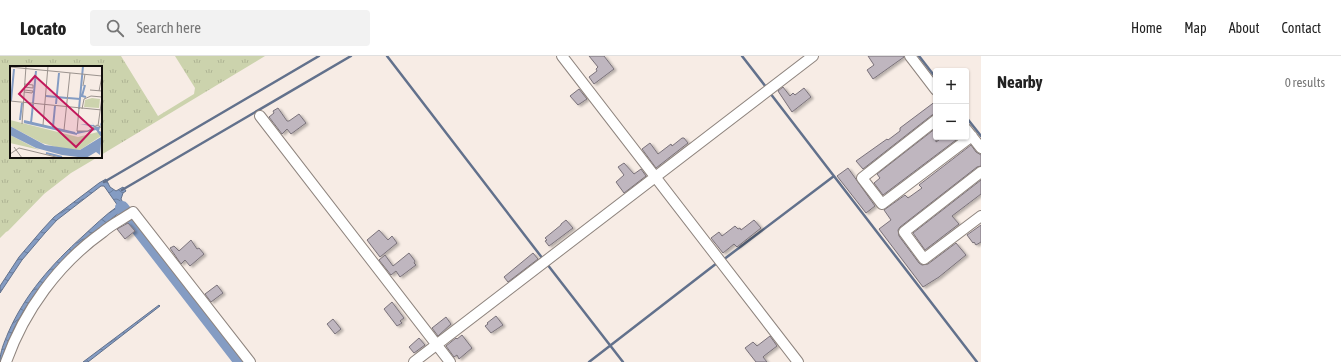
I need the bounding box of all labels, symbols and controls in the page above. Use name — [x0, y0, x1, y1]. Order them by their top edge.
search box — [90, 10, 370, 46]
text: Locato — [20, 17, 66, 39]
icon: search — [104, 17, 126, 39]
text: Search here — [136, 19, 201, 36]
text: Home — [1131, 20, 1162, 36]
text: Map — [1184, 20, 1207, 36]
text: About — [1229, 20, 1260, 36]
text: Contact — [1282, 20, 1321, 36]
inset map — [10, 66, 102, 158]
map controls — [933, 68, 969, 140]
button: + — [933, 68, 969, 104]
text: Nearby — [997, 72, 1043, 92]
text: 0 results — [1285, 75, 1325, 90]
button: − — [933, 104, 969, 140]

